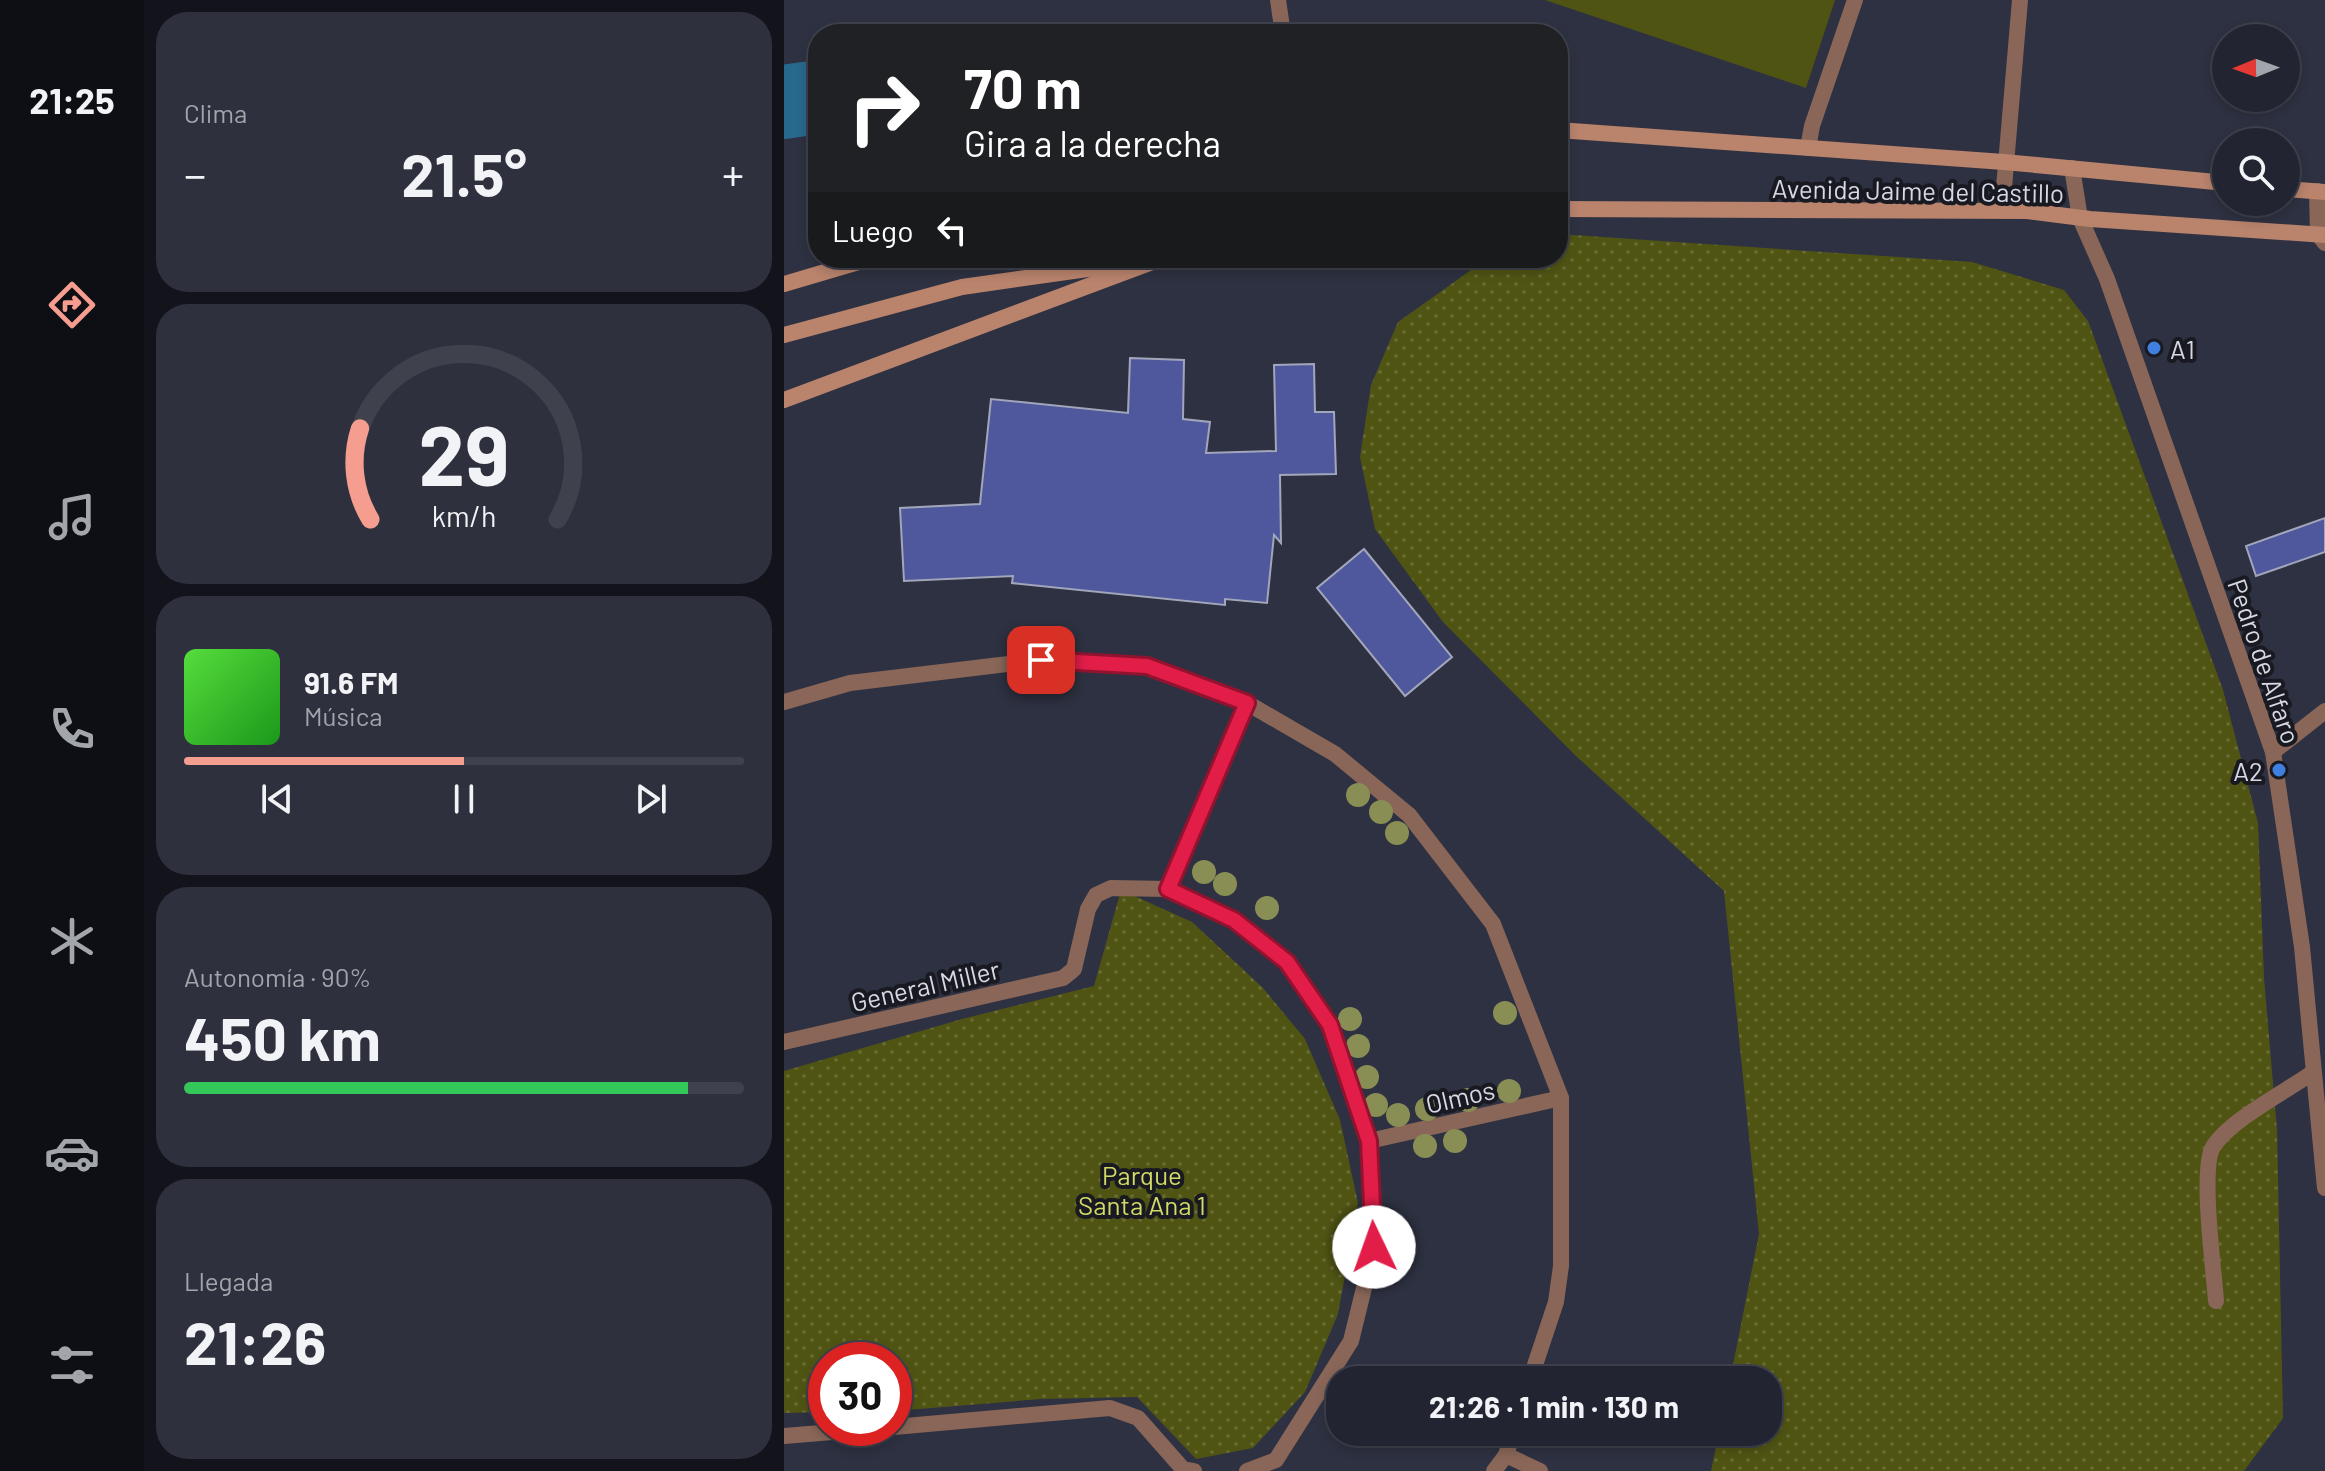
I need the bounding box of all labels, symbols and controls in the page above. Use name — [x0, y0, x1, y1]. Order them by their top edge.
north arrow — [2212, 24, 2300, 112]
map controls — [2212, 24, 2300, 216]
text: 70 m — [964, 53, 1082, 120]
icon: right — [832, 56, 936, 160]
text: 21:25 — [29, 78, 115, 121]
text: Clima — [184, 97, 247, 128]
text: Gira a la derecha — [964, 121, 1221, 164]
button: search — [2212, 128, 2300, 216]
text: 21.5° — [401, 137, 527, 209]
text: − — [184, 147, 206, 200]
text: + — [722, 147, 744, 200]
street label: Avenida Jaime del Castillo — [1772, 172, 2064, 208]
icon: left — [930, 208, 974, 252]
text: Luego — [832, 212, 914, 248]
icon: directions — [44, 277, 100, 333]
place label: A1 — [2170, 333, 2195, 364]
marker: A1 — [2145, 339, 2163, 357]
text: 29 — [419, 402, 509, 502]
icon: music — [44, 489, 100, 545]
text: km/h — [432, 498, 496, 533]
street label: Pedro de Alfaro — [2222, 575, 2308, 747]
pin — [1007, 626, 1075, 694]
icon: arrive — [1019, 638, 1063, 682]
text: 91.6 FM — [304, 664, 398, 700]
text: Música — [304, 700, 383, 731]
icon: phone — [44, 701, 100, 757]
place label: A2 — [2233, 755, 2263, 786]
marker: A2 — [2270, 761, 2288, 779]
icon: previous — [255, 777, 299, 821]
icon: pause — [442, 777, 486, 821]
icon: next — [629, 777, 673, 821]
icon: climate — [44, 913, 100, 969]
street label: General Miller — [848, 953, 1003, 1017]
text: Autonomía · 90% — [184, 961, 371, 992]
text: 450 km — [184, 1001, 381, 1073]
street label: Olmos — [1422, 1073, 1498, 1119]
icon: car — [44, 1125, 100, 1181]
park label: Parque Santa Ana 1 — [1078, 1159, 1206, 1220]
position arrow — [1332, 1205, 1416, 1289]
text: Llegada — [184, 1265, 273, 1296]
text: 21:26 — [184, 1305, 326, 1377]
icon: filters — [44, 1337, 100, 1393]
speed limit sign: 30 — [808, 1342, 912, 1446]
text: 21:26 · 1 min · 130 m — [1429, 1388, 1679, 1424]

